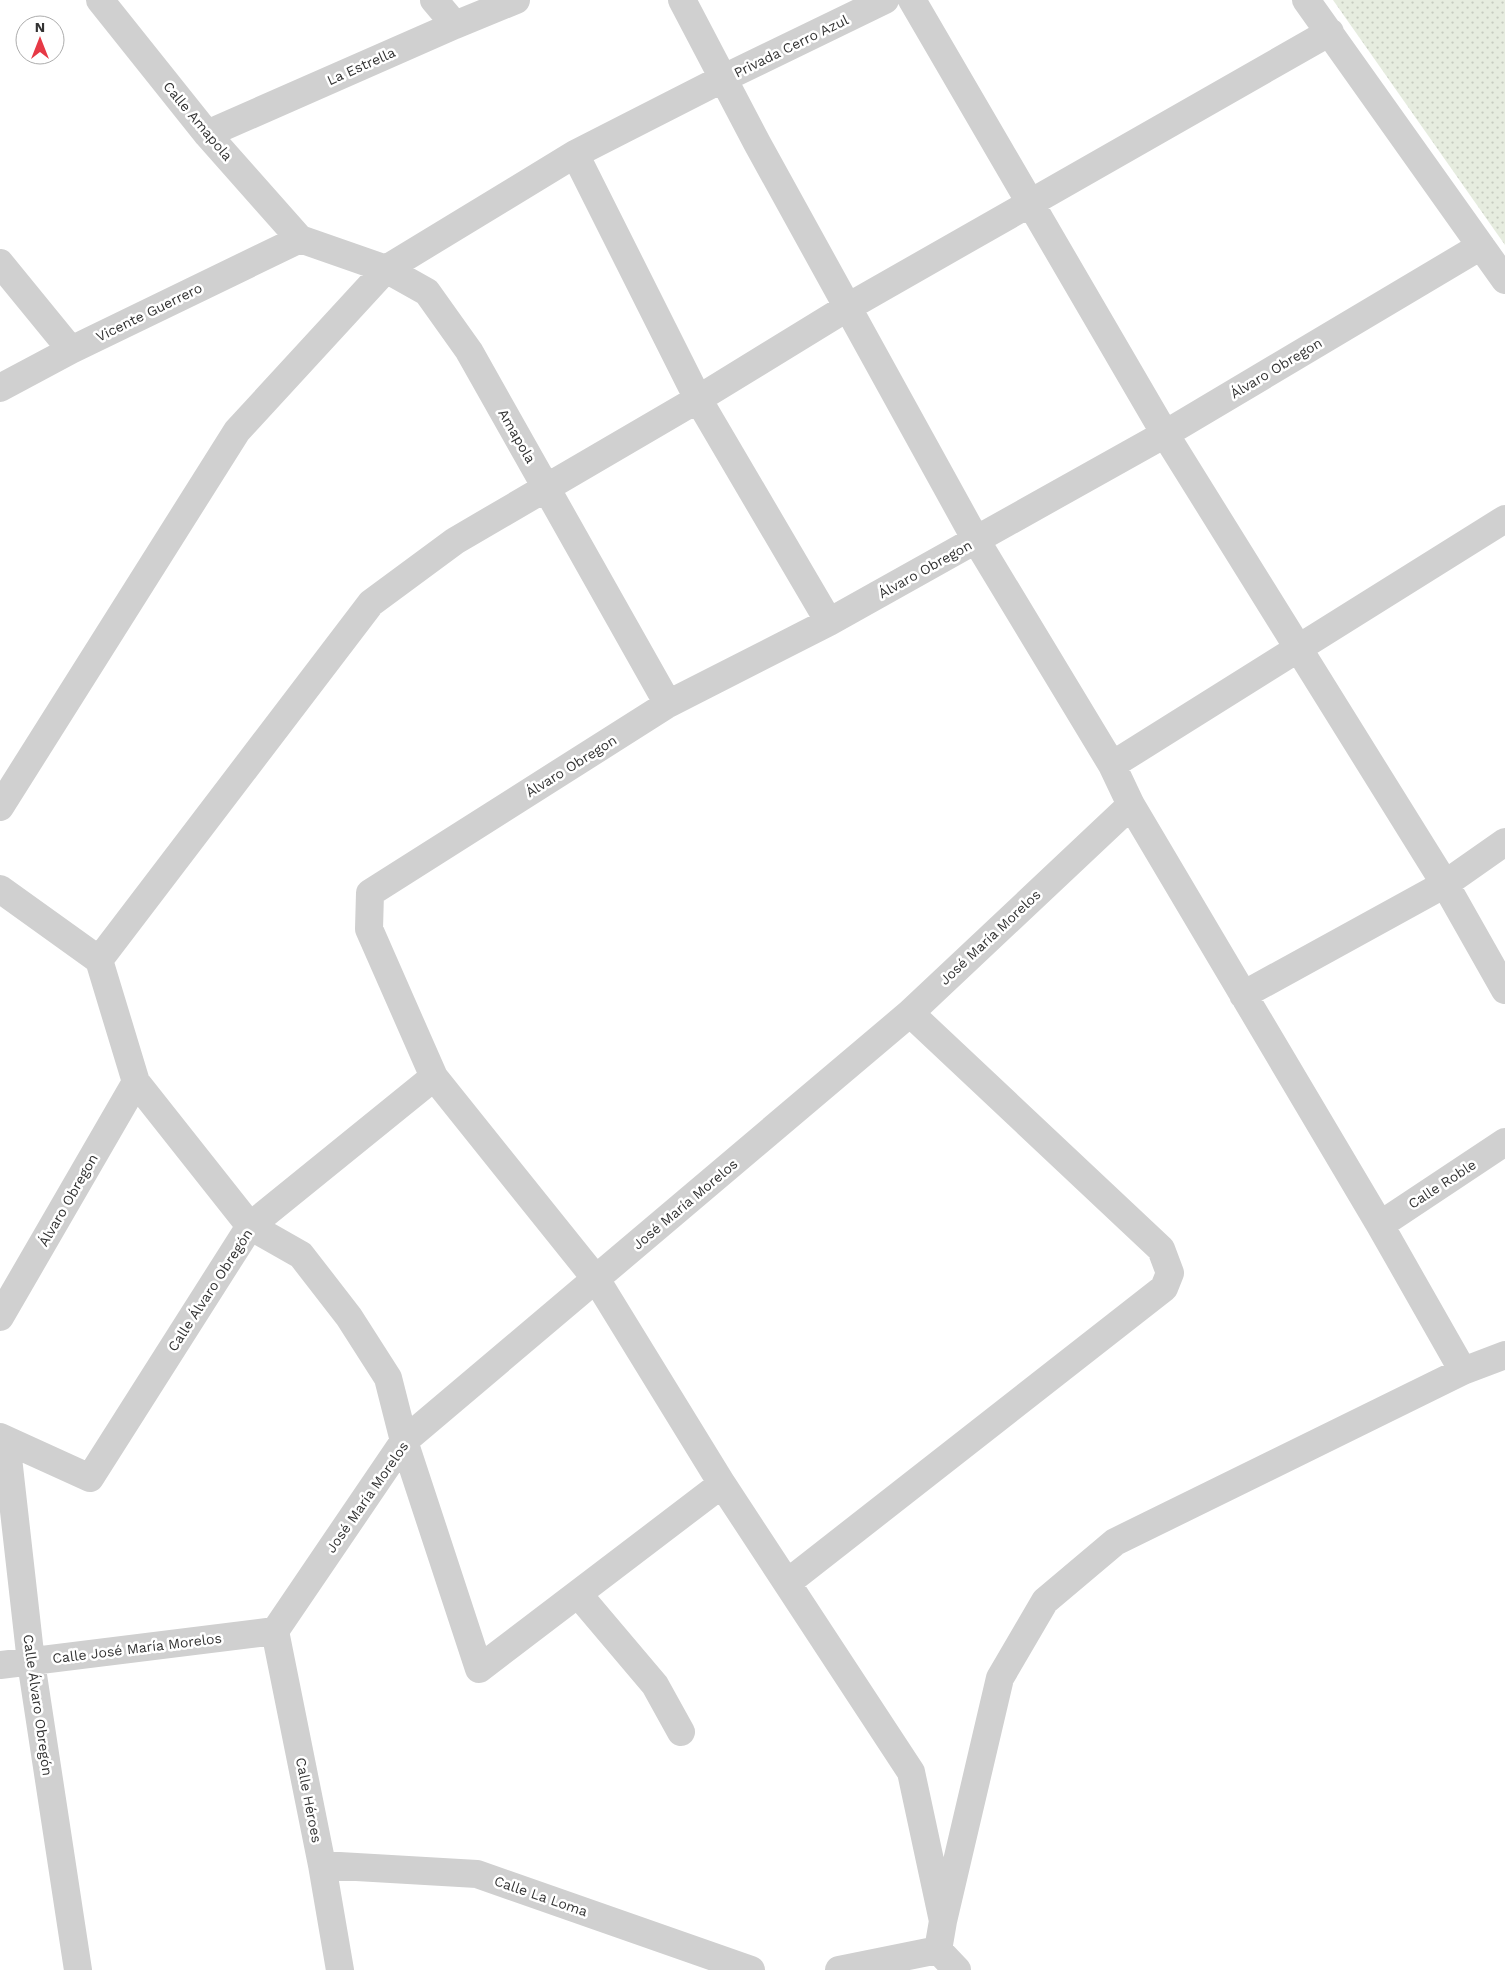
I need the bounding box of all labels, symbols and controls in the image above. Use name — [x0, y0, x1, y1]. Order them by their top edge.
street label: Privada Cerro Azul — [731, 11, 851, 81]
north arrow — [15, 15, 65, 65]
text: N — [35, 19, 45, 35]
street label: La Estrella — [324, 44, 398, 88]
street label: Calle Amapola — [160, 78, 236, 164]
street label: Vicente Guerrero — [93, 279, 205, 345]
street label: Álvaro Obregon — [1227, 334, 1325, 402]
street label: Amapola — [495, 406, 539, 466]
street label: Álvaro Obregon — [876, 537, 974, 601]
street label: Álvaro Obregon — [523, 732, 619, 800]
street label: José María Morelos — [936, 886, 1044, 988]
street label: Álvaro Obregon — [35, 1151, 101, 1249]
street label: José María Morelos — [629, 1155, 741, 1253]
street label: Calle Roble — [1405, 1156, 1479, 1212]
street label: Calle Álvaro Obregón — [164, 1226, 256, 1354]
street label: José María Morelos — [323, 1438, 411, 1556]
street label: Calle José María Morelos — [51, 1630, 223, 1666]
street label: Calle Álvaro Obregón — [20, 1633, 56, 1777]
street label: Calle Héroes — [293, 1756, 325, 1844]
street label: Calle La Loma — [492, 1873, 590, 1919]

